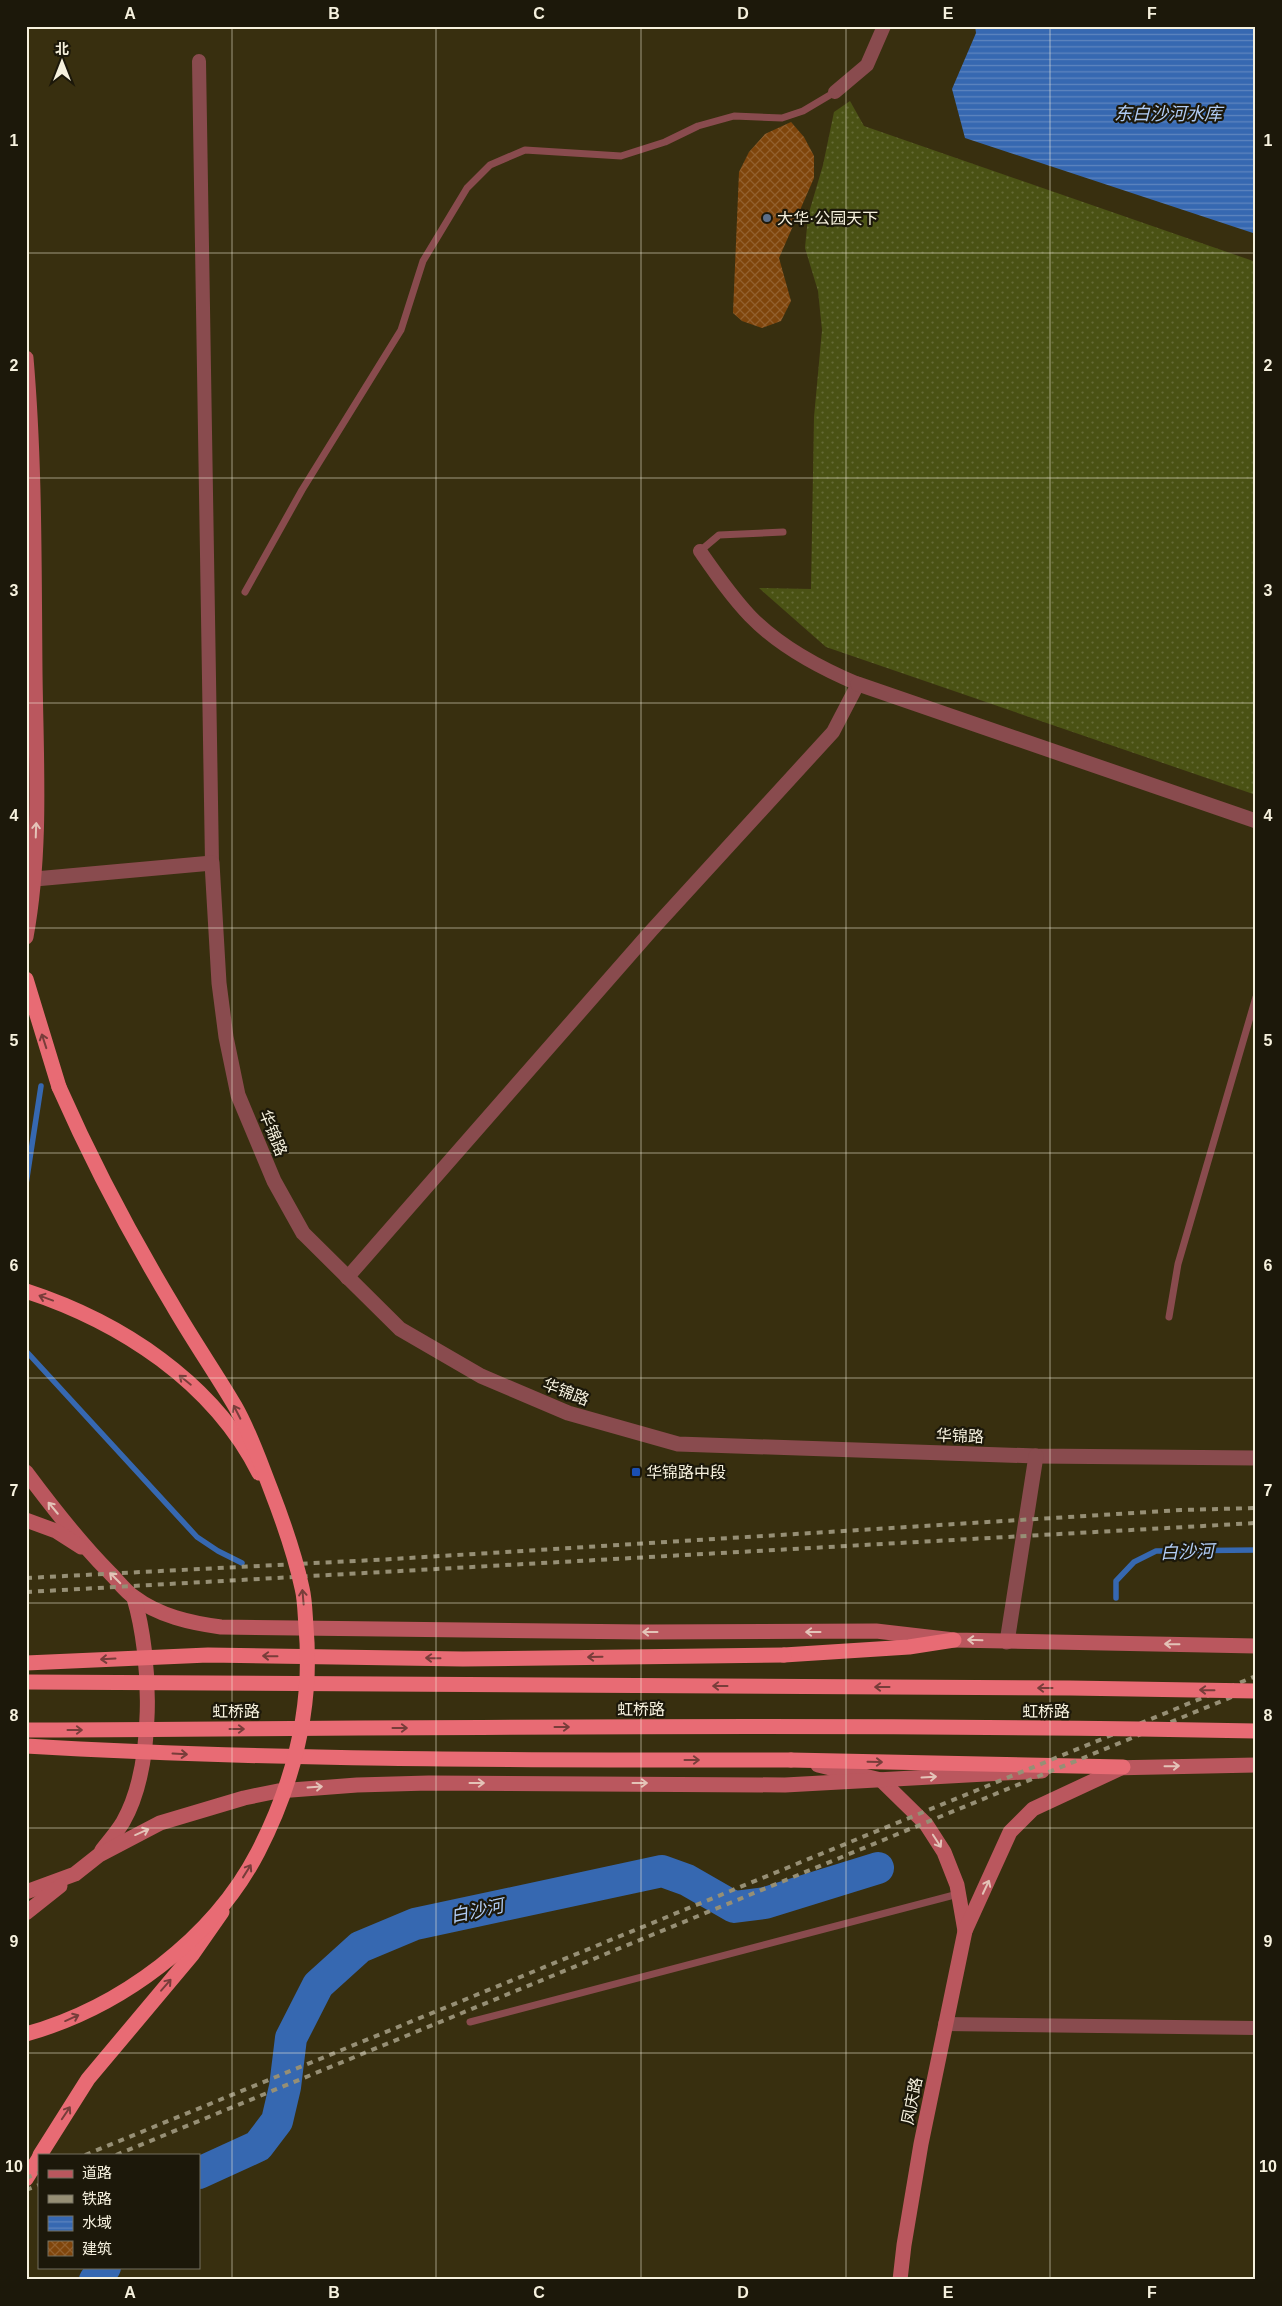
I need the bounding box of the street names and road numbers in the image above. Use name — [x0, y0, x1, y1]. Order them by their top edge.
street label: 华锦路 — [256, 1108, 290, 1158]
street label: 华锦路 — [541, 1375, 591, 1409]
street label: 华锦路 — [936, 1427, 984, 1445]
street label: 虹桥路 — [617, 1701, 665, 1718]
street label: 虹桥路 — [212, 1703, 260, 1720]
street label: 虹桥路 — [1022, 1703, 1070, 1720]
street label: 凤庆路 — [899, 2076, 925, 2126]

